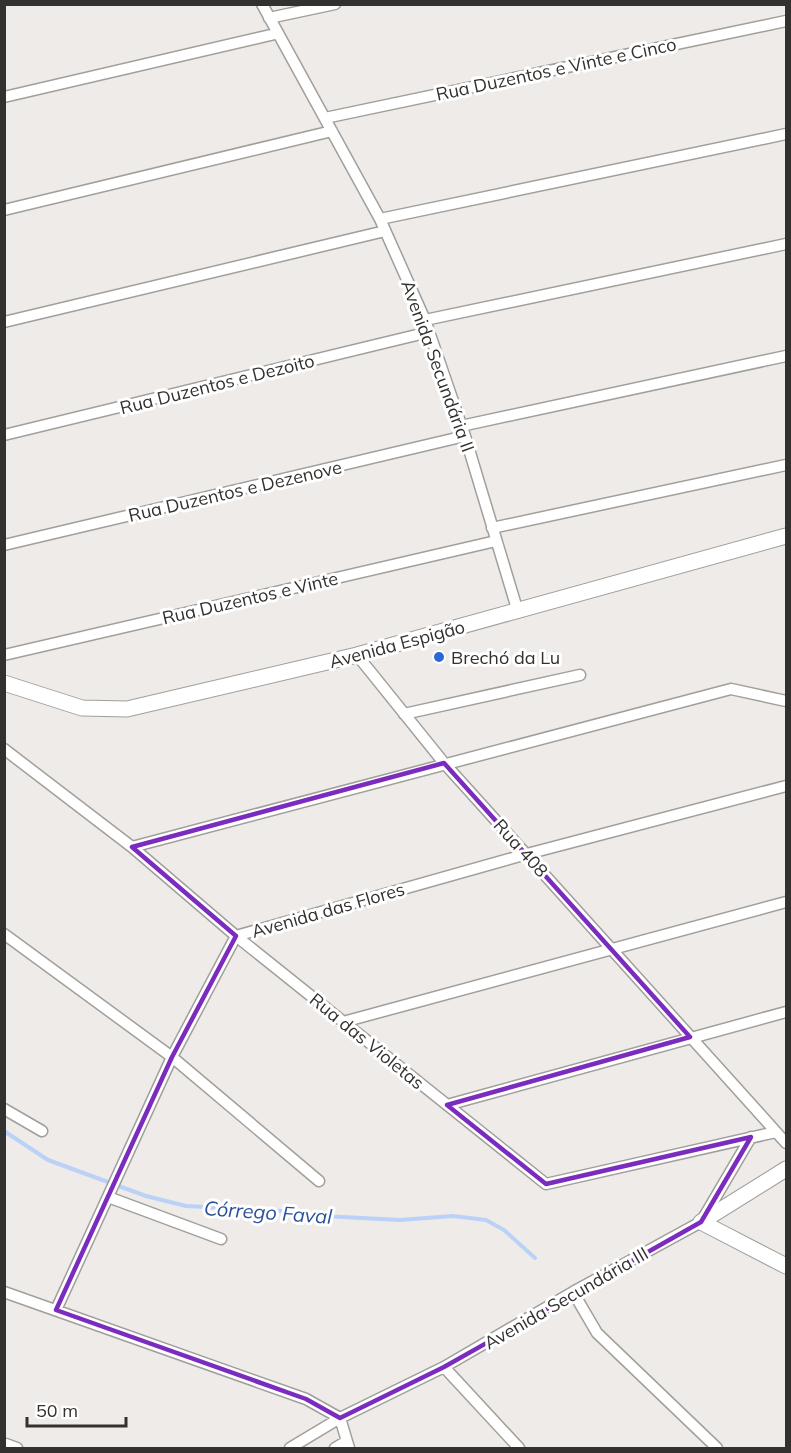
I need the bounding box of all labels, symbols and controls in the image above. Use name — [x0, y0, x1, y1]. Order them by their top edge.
street label: Rua Duzentos e Vinte e Cinco — [434, 32, 678, 106]
street label: Avenida Secundária II — [396, 277, 480, 455]
street label: Rua Duzentos e Dezoito — [117, 349, 317, 419]
street label: Rua Duzentos e Dezenove — [126, 455, 344, 527]
street label: Rua Duzentos e Vinte — [160, 567, 340, 629]
street label: Avenida Espigão — [327, 615, 467, 673]
place label: Brechó da Lu — [451, 646, 560, 669]
marker: Brechó da Lu — [432, 650, 446, 664]
street label: Rua 408 — [489, 814, 553, 882]
street label: Avenida das Flores — [249, 877, 407, 943]
street label: Rua das Violetas — [305, 988, 429, 1094]
water label: Córrego Faval — [203, 1195, 333, 1229]
street label: Avenida Secundária III — [480, 1242, 652, 1354]
scale bar — [27, 1390, 126, 1428]
text: 50 m — [36, 1399, 78, 1422]

